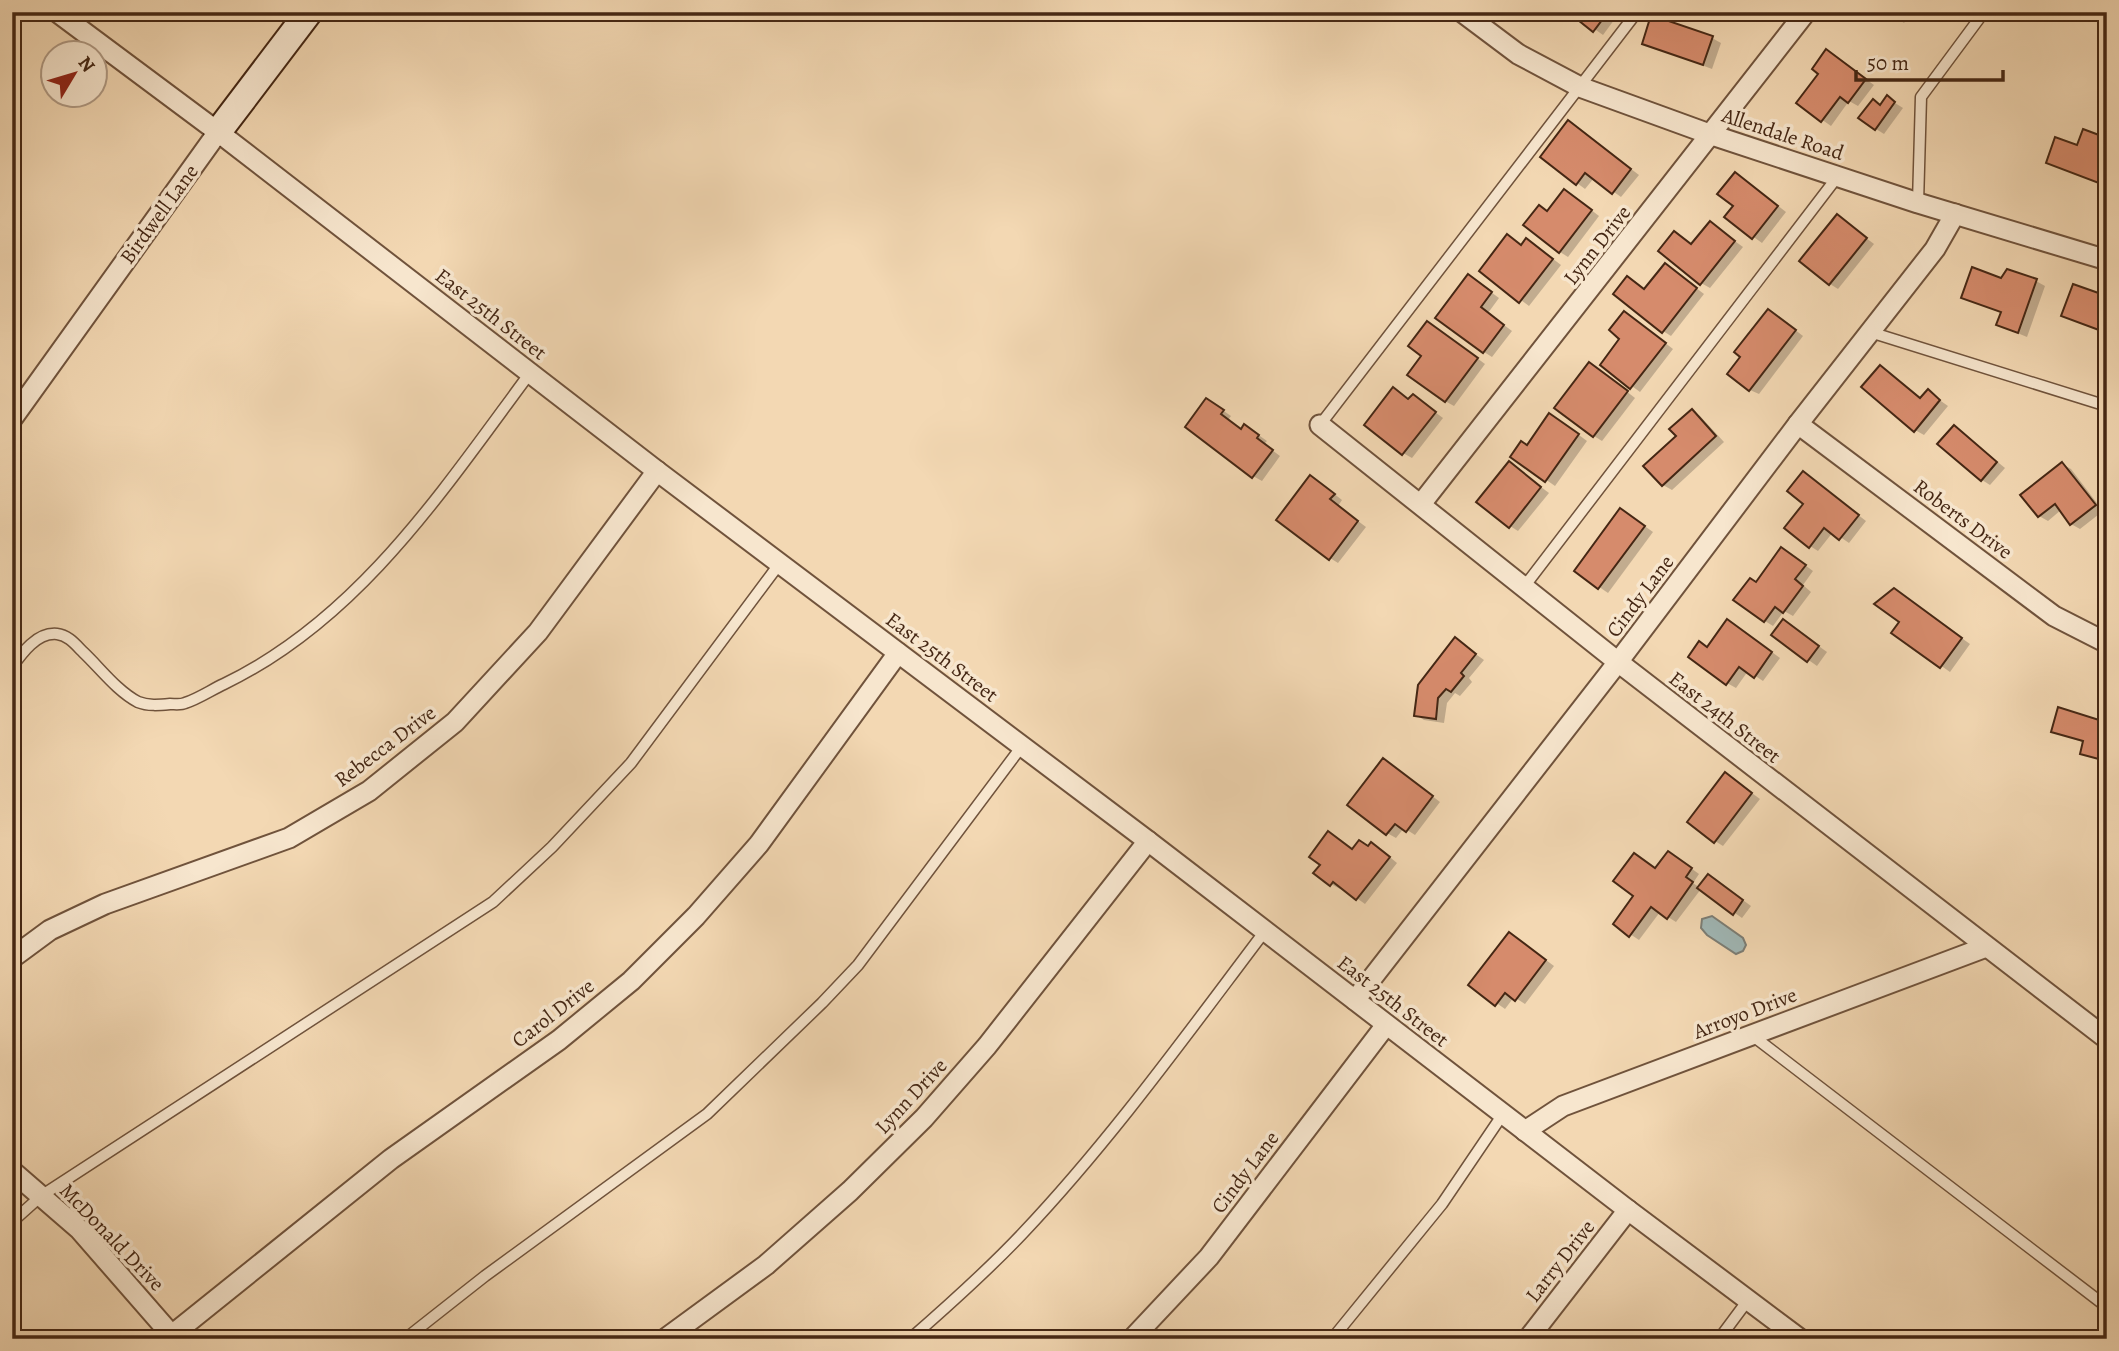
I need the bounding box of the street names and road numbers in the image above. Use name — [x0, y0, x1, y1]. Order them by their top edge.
street label: Allendale Road — [1718, 101, 1848, 167]
street label: Birdwell Lane — [113, 158, 205, 270]
street label: Lynn Drive — [1557, 199, 1637, 291]
street label: East 25th Street — [429, 262, 553, 366]
street label: Roberts Drive — [1908, 472, 2018, 566]
street label: Cindy Lane — [1600, 549, 1680, 643]
street label: East 25th Street — [880, 605, 1004, 709]
street label: East 24th Street — [1663, 664, 1787, 770]
street label: Rebecca Drive — [329, 699, 441, 793]
street label: East 25th Street — [1331, 949, 1455, 1053]
street label: Carol Drive — [506, 972, 600, 1054]
street label: Arroyo Drive — [1688, 980, 1801, 1046]
street label: Lynn Drive — [869, 1052, 953, 1140]
street label: Cindy Lane — [1205, 1125, 1285, 1219]
street label: McDonald Drive — [53, 1177, 171, 1297]
street label: Larry Drive — [1519, 1214, 1601, 1308]

